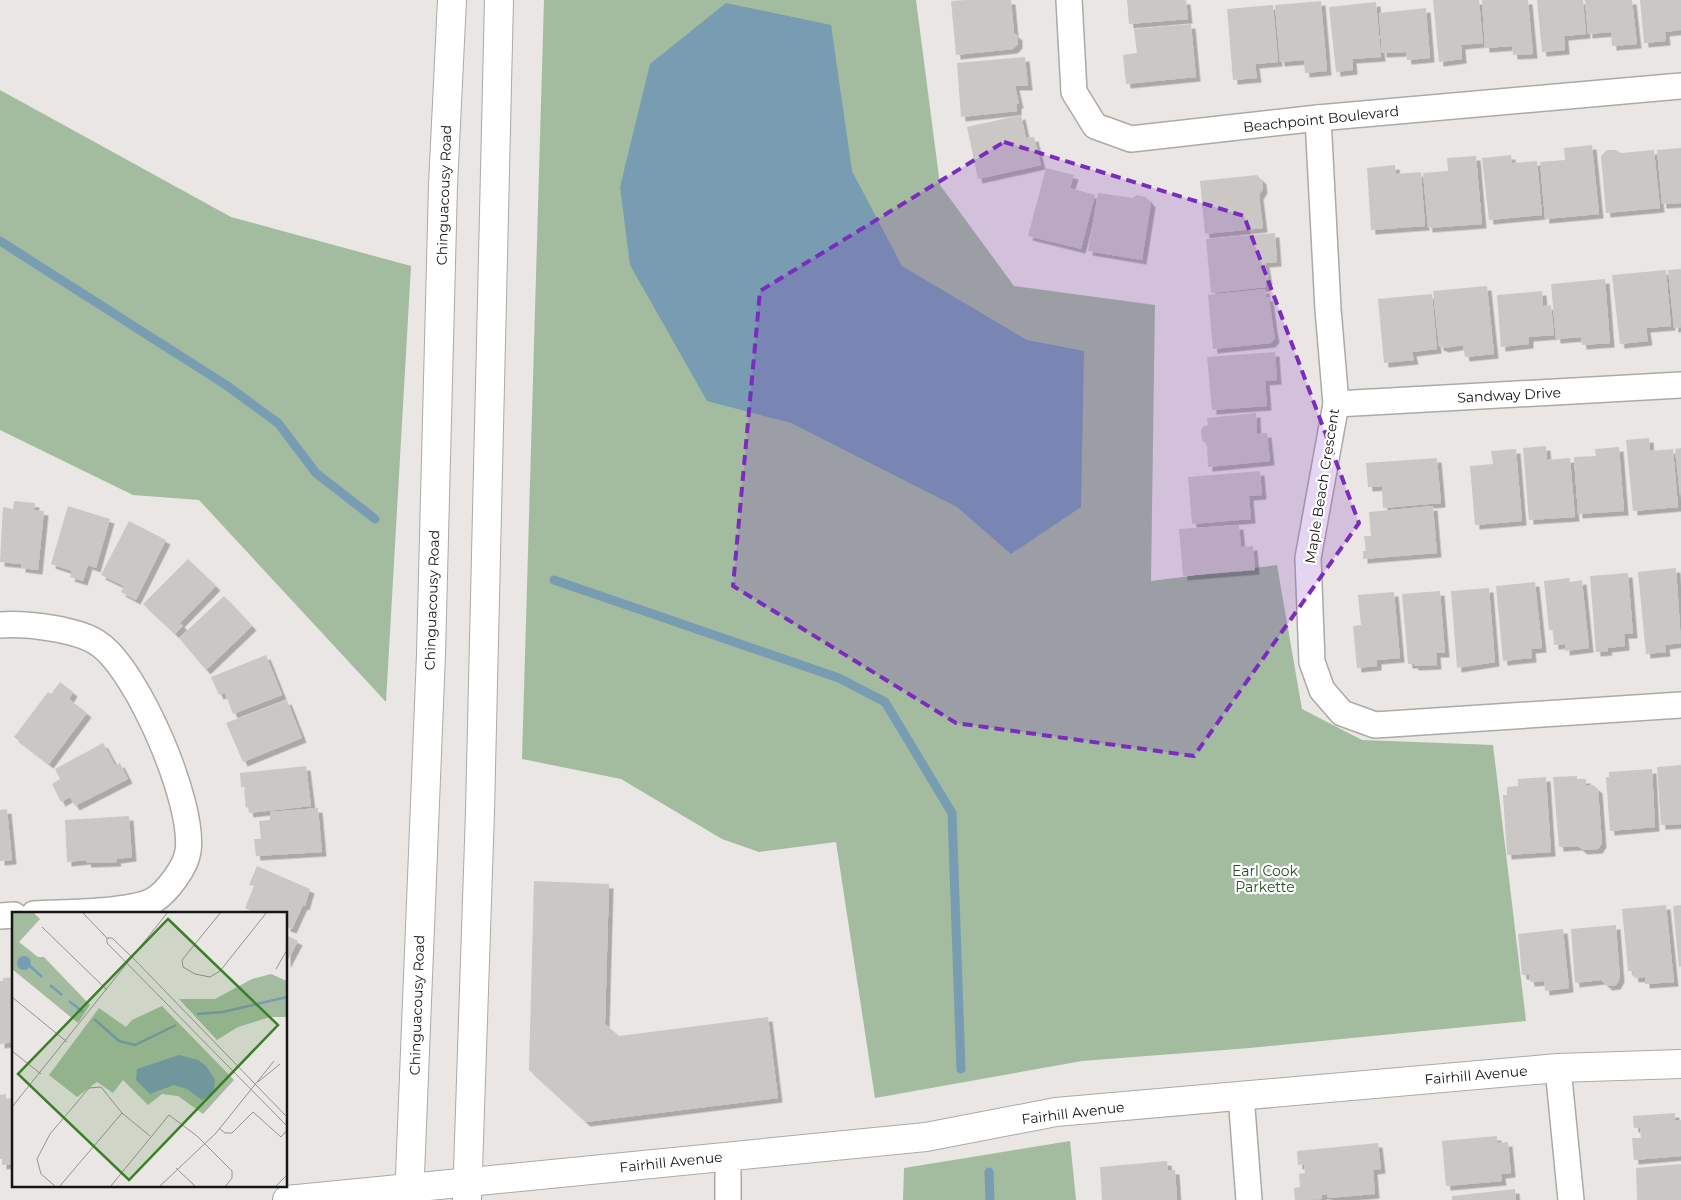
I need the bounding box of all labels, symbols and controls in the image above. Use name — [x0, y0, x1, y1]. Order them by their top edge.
street label: Beachpoint Boulevard — [1242, 102, 1400, 136]
street label: Chinguacousy Road — [433, 124, 455, 266]
street label: Sandway Drive — [1457, 383, 1561, 407]
street label: Maple Beach Crescent — [1301, 407, 1343, 565]
street label: Chinguacousy Road — [421, 529, 443, 671]
park label: Earl Cook Parkette — [1232, 862, 1299, 896]
inset map — [12, 912, 288, 1188]
street label: Chinguacousy Road — [406, 934, 428, 1076]
street label: Fairhill Avenue — [1424, 1062, 1528, 1088]
street label: Fairhill Avenue — [1021, 1098, 1125, 1128]
street label: Fairhill Avenue — [619, 1148, 723, 1176]

